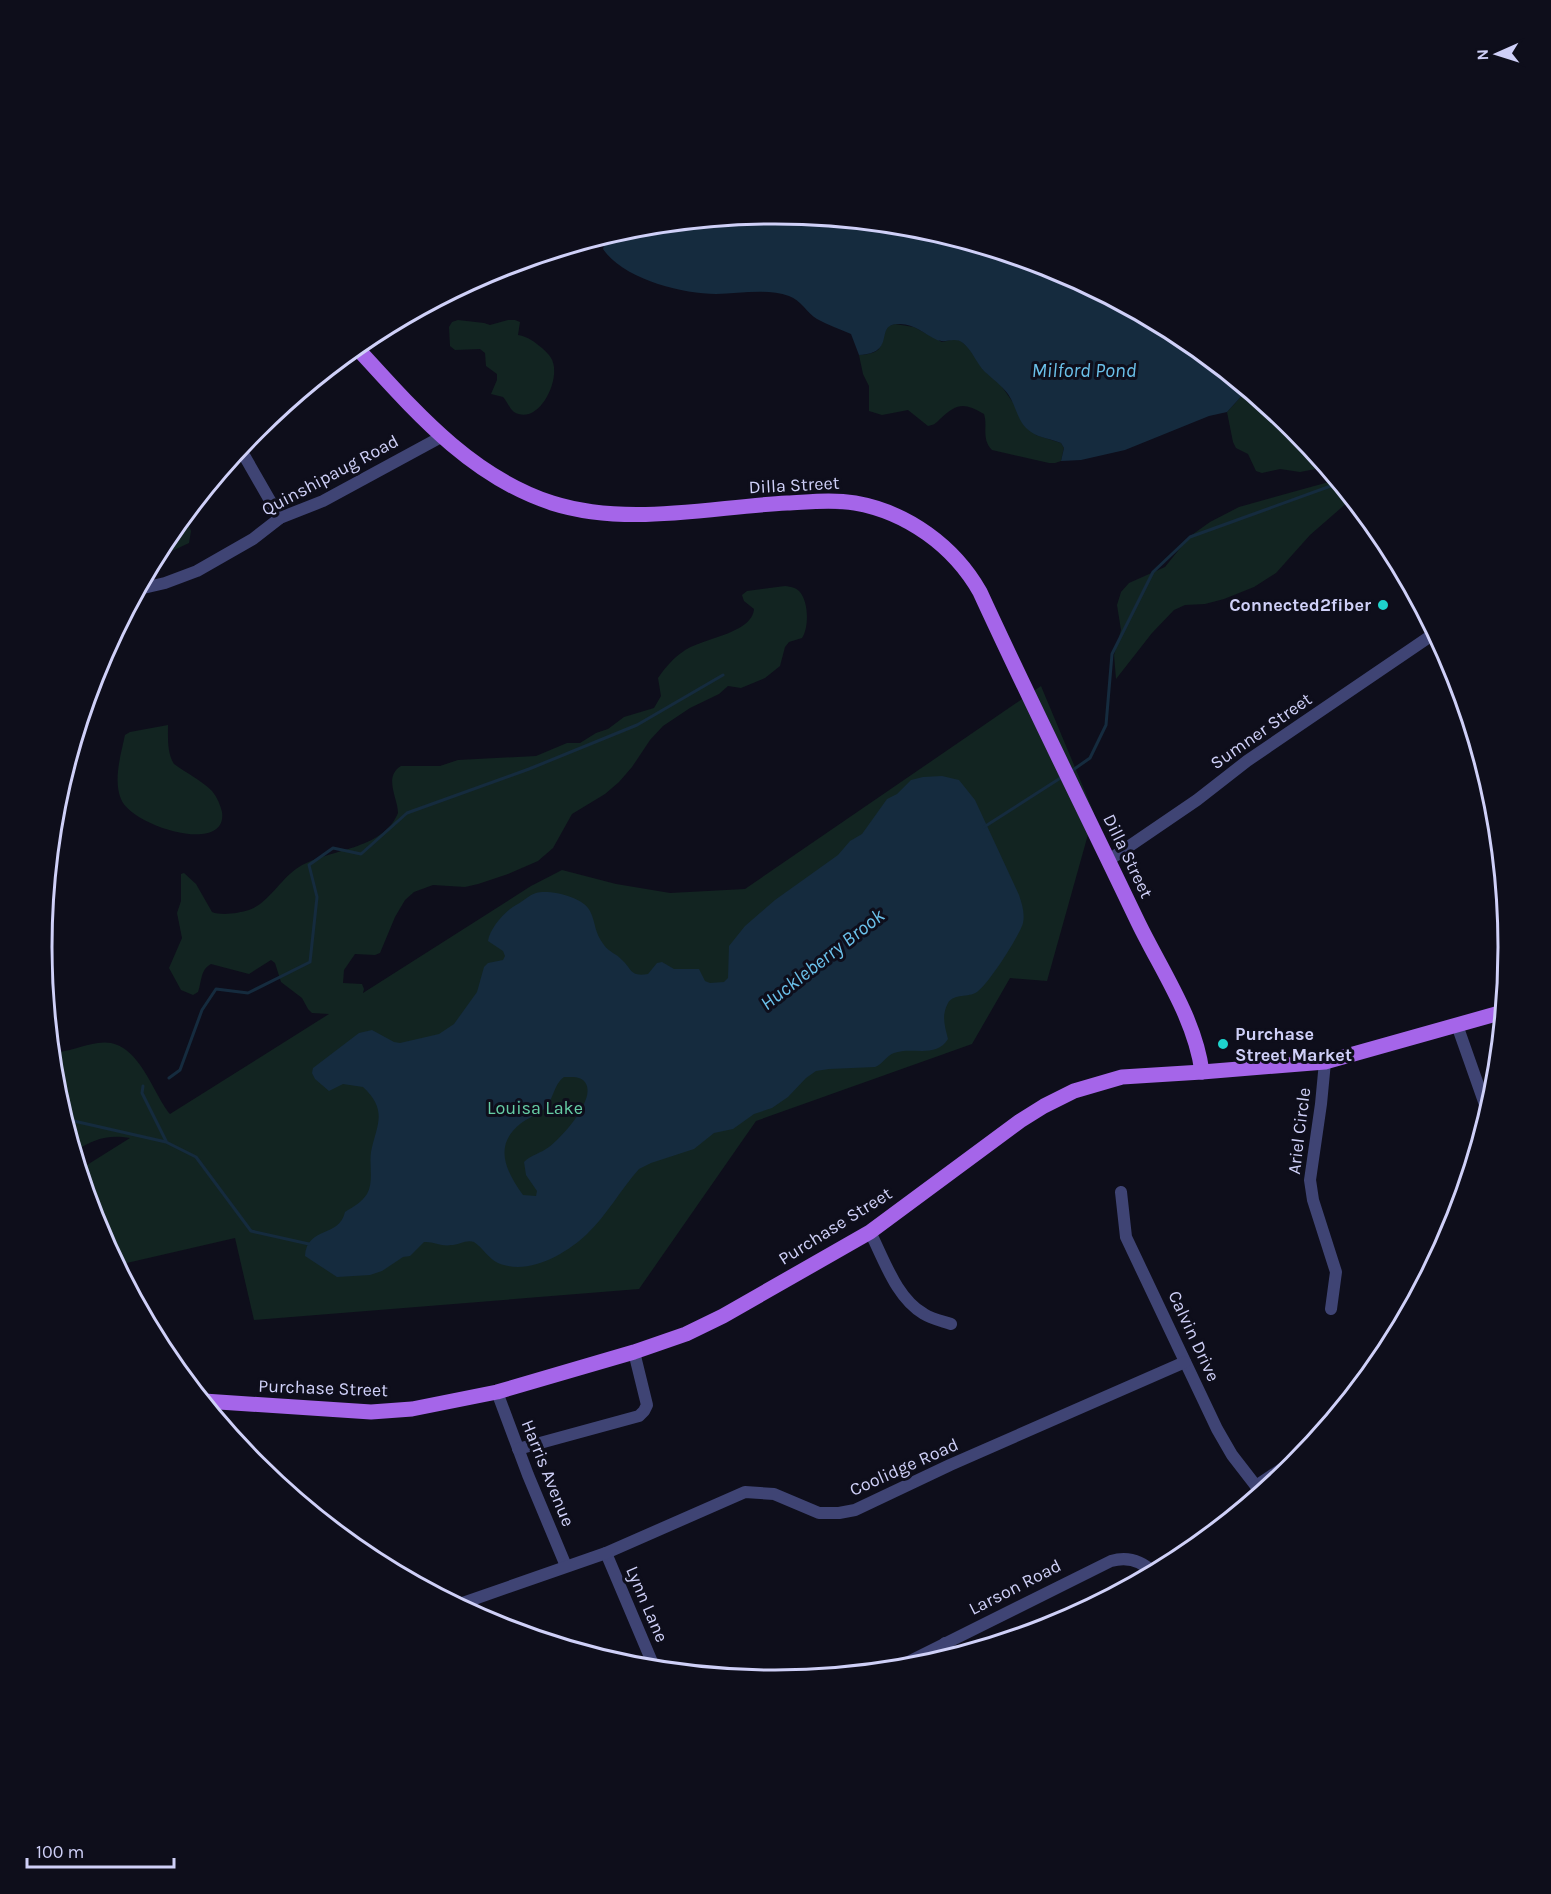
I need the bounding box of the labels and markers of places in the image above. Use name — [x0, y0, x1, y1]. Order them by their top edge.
place label: Connected2fiber — [1229, 594, 1371, 616]
marker: Connected2fiber — [1376, 598, 1390, 612]
place label: Purchase Street Market — [1235, 1023, 1352, 1066]
marker: Purchase Street Market — [1216, 1037, 1230, 1051]

